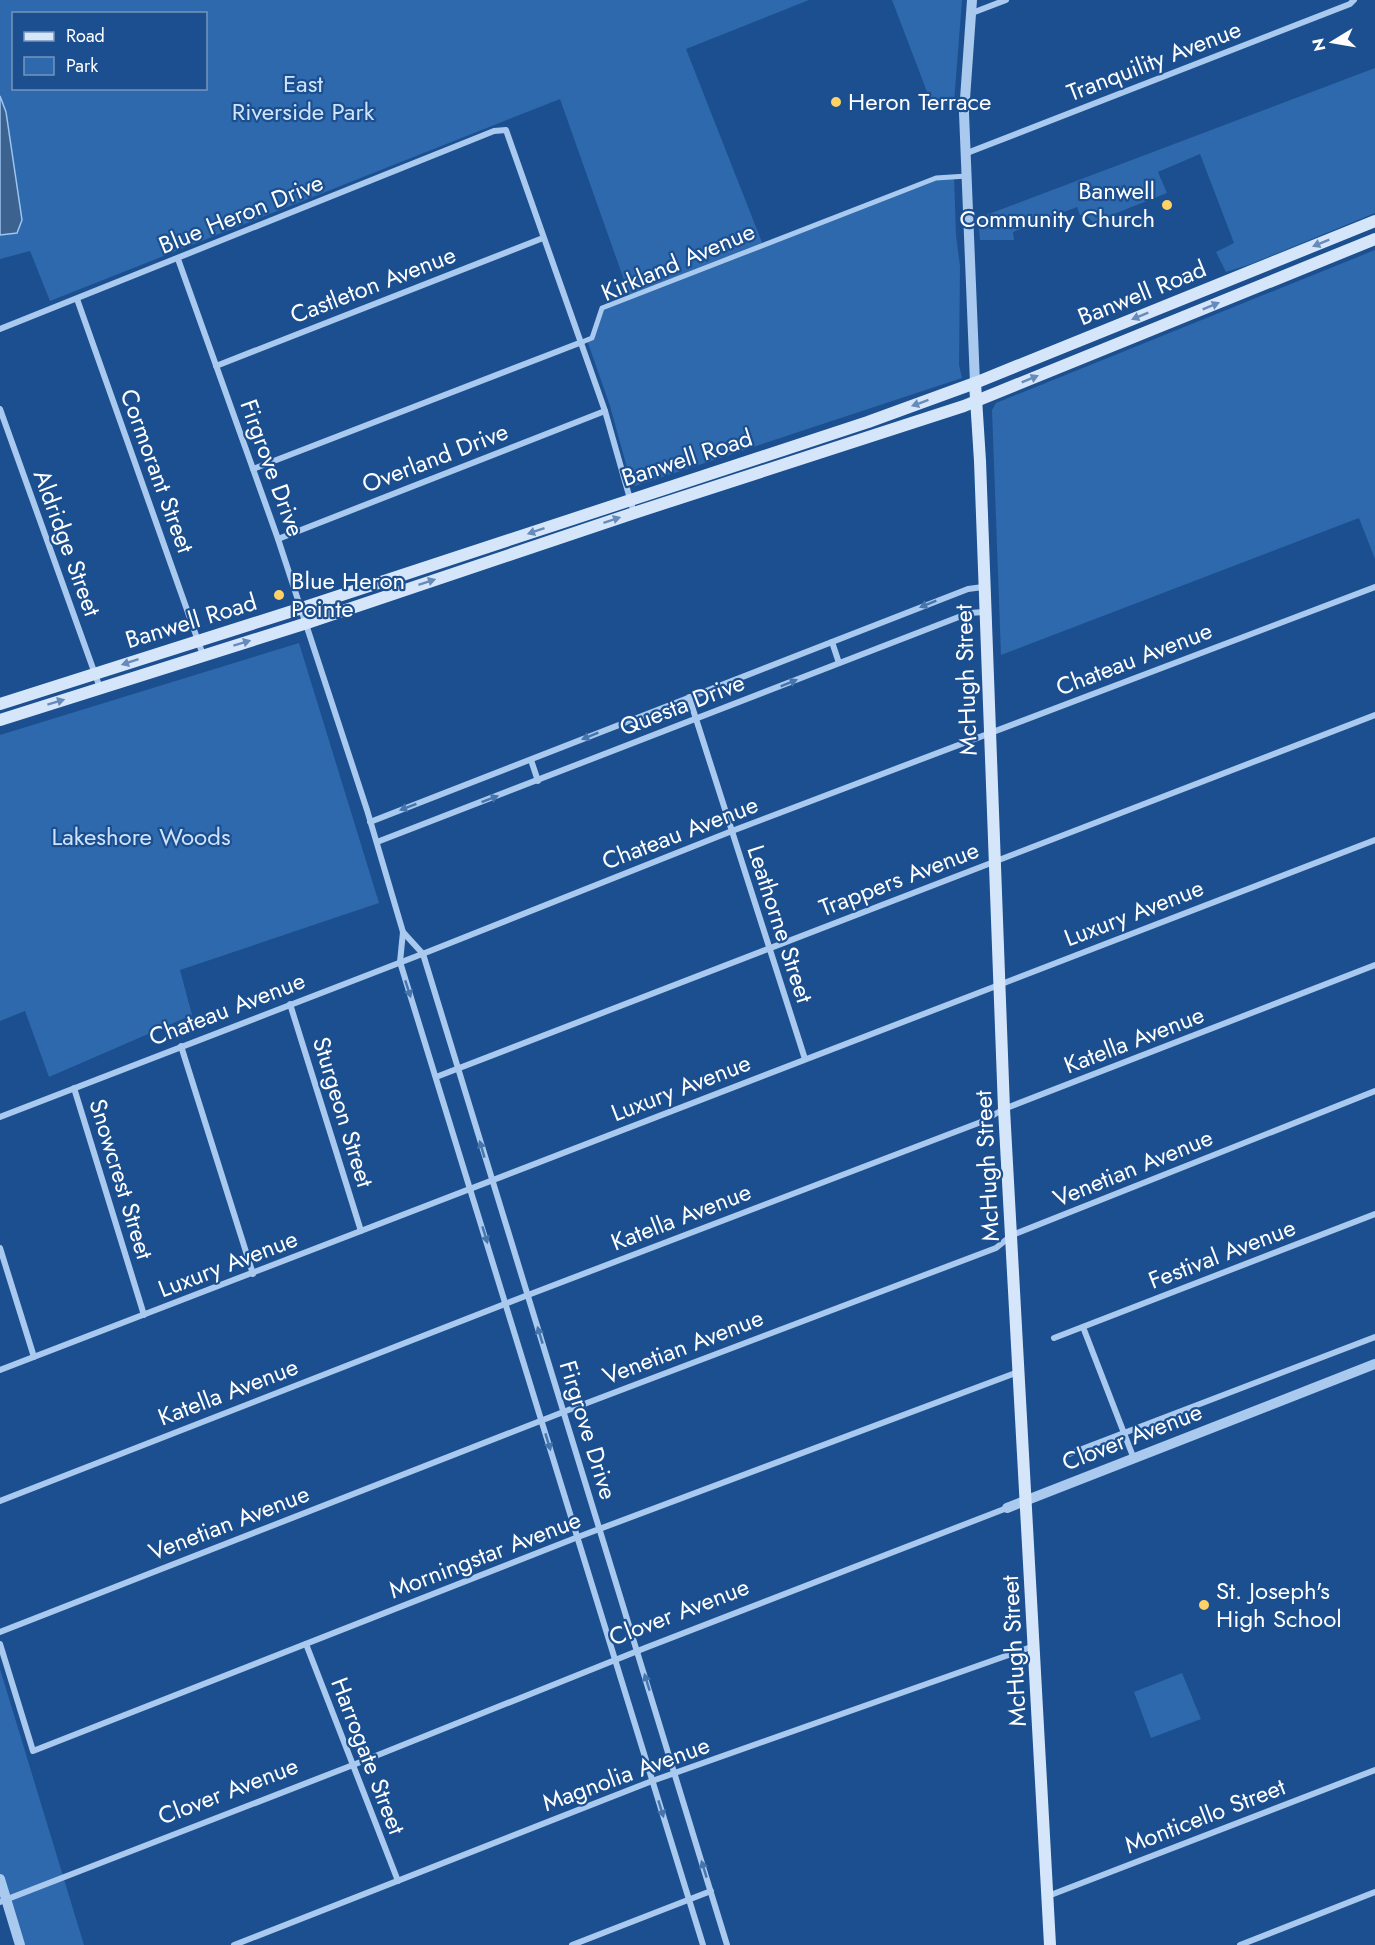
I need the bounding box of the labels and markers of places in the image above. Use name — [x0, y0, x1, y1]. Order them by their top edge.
place label: Heron Terrace — [848, 84, 991, 119]
marker: Heron Terrace — [829, 95, 843, 109]
place label: Banwell Community Church — [959, 173, 1155, 236]
marker: Banwell Community Church — [1160, 198, 1174, 212]
place label: Blue Heron Pointe — [291, 563, 405, 626]
marker: Blue Heron Pointe — [272, 588, 286, 602]
place label: St. Joseph's High School — [1216, 1573, 1342, 1636]
marker: St. Joseph's High School — [1197, 1598, 1211, 1612]

